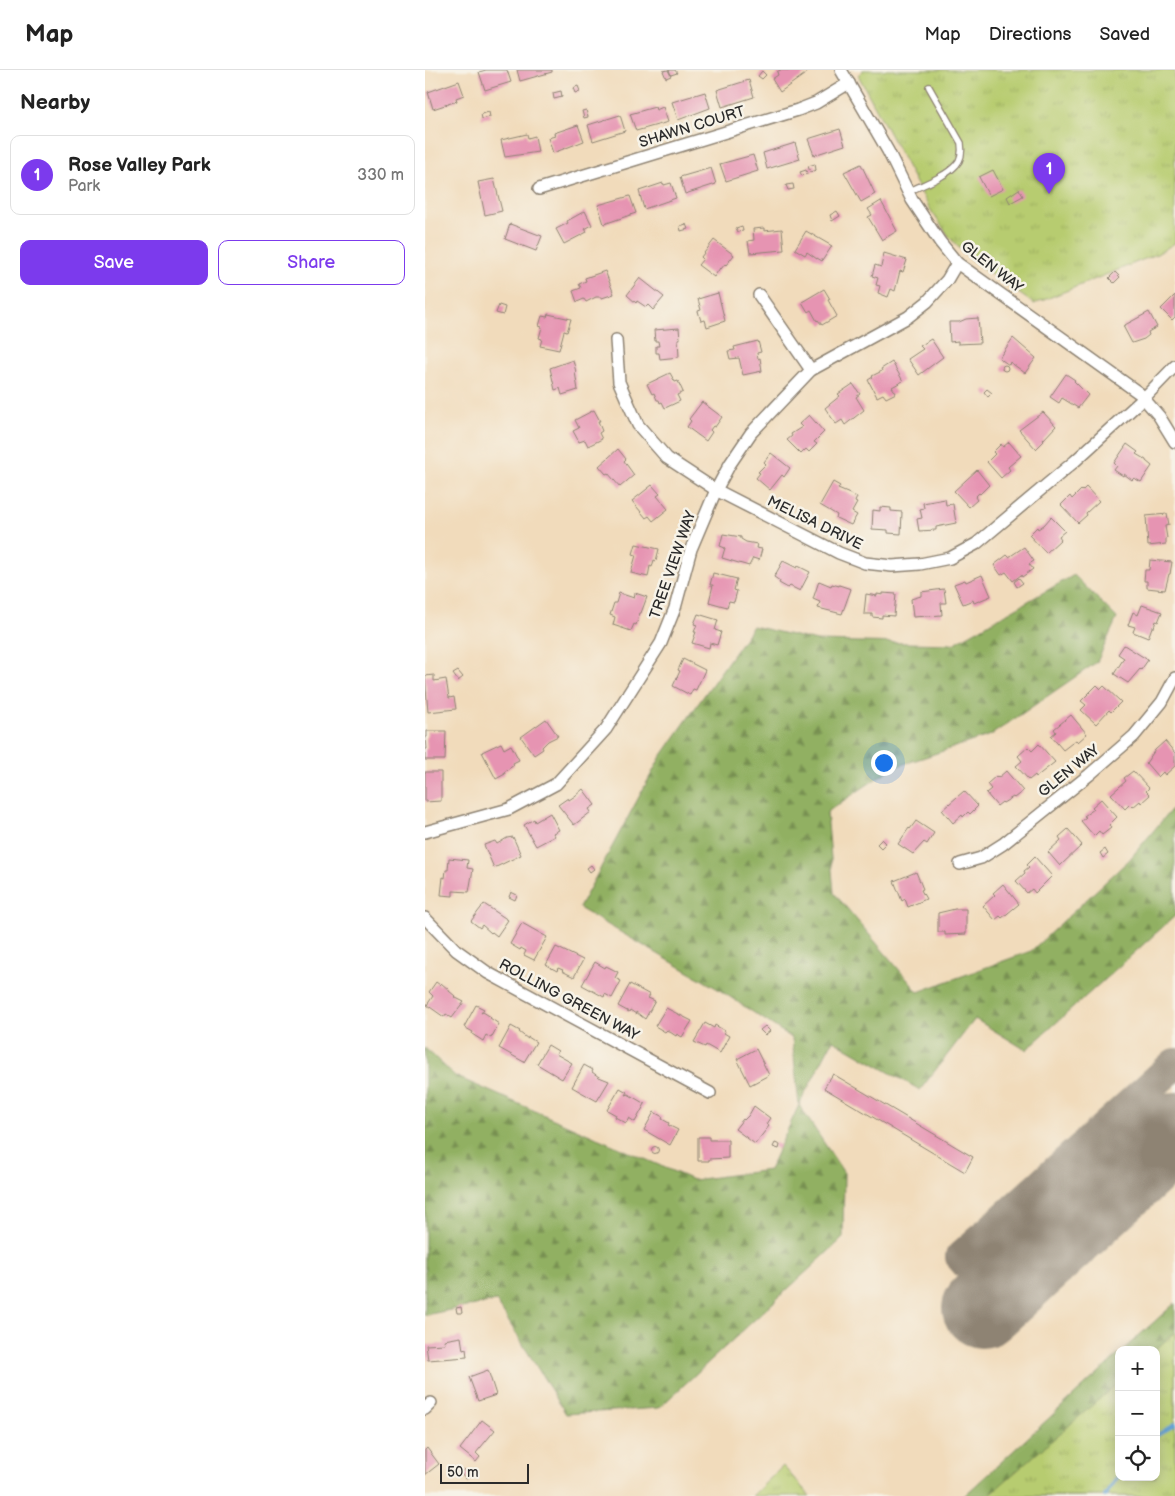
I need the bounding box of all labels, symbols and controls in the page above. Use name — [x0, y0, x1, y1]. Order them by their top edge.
text: Map — [25, 20, 73, 49]
text: Map — [925, 24, 961, 45]
text: Directions — [989, 24, 1071, 45]
text: Saved — [1099, 24, 1150, 45]
text: Nearby — [20, 90, 90, 115]
street label: SHAWN COURT — [637, 102, 747, 152]
pin: 1 — [1033, 153, 1065, 194]
text: Rose Valley Park — [68, 154, 211, 177]
text: 1 — [34, 166, 40, 185]
text: 330 m — [357, 166, 404, 185]
text: Park — [68, 177, 100, 196]
street label: GLEN WAY — [957, 237, 1027, 297]
button: Save — [20, 240, 208, 285]
button: Share — [218, 240, 405, 285]
street label: MELISA DRIVE — [764, 492, 866, 554]
street label: TREE VIEW WAY — [646, 508, 700, 622]
street label: GLEN WAY — [1034, 740, 1104, 802]
your location — [871, 750, 897, 776]
street label: ROLLING GREEN WAY — [496, 955, 643, 1045]
map controls — [1115, 1346, 1160, 1481]
button: + — [1115, 1346, 1160, 1391]
button: − — [1115, 1391, 1160, 1436]
button: locate — [1115, 1436, 1160, 1481]
scale bar — [440, 1461, 529, 1484]
text: 50 m — [447, 1464, 479, 1481]

